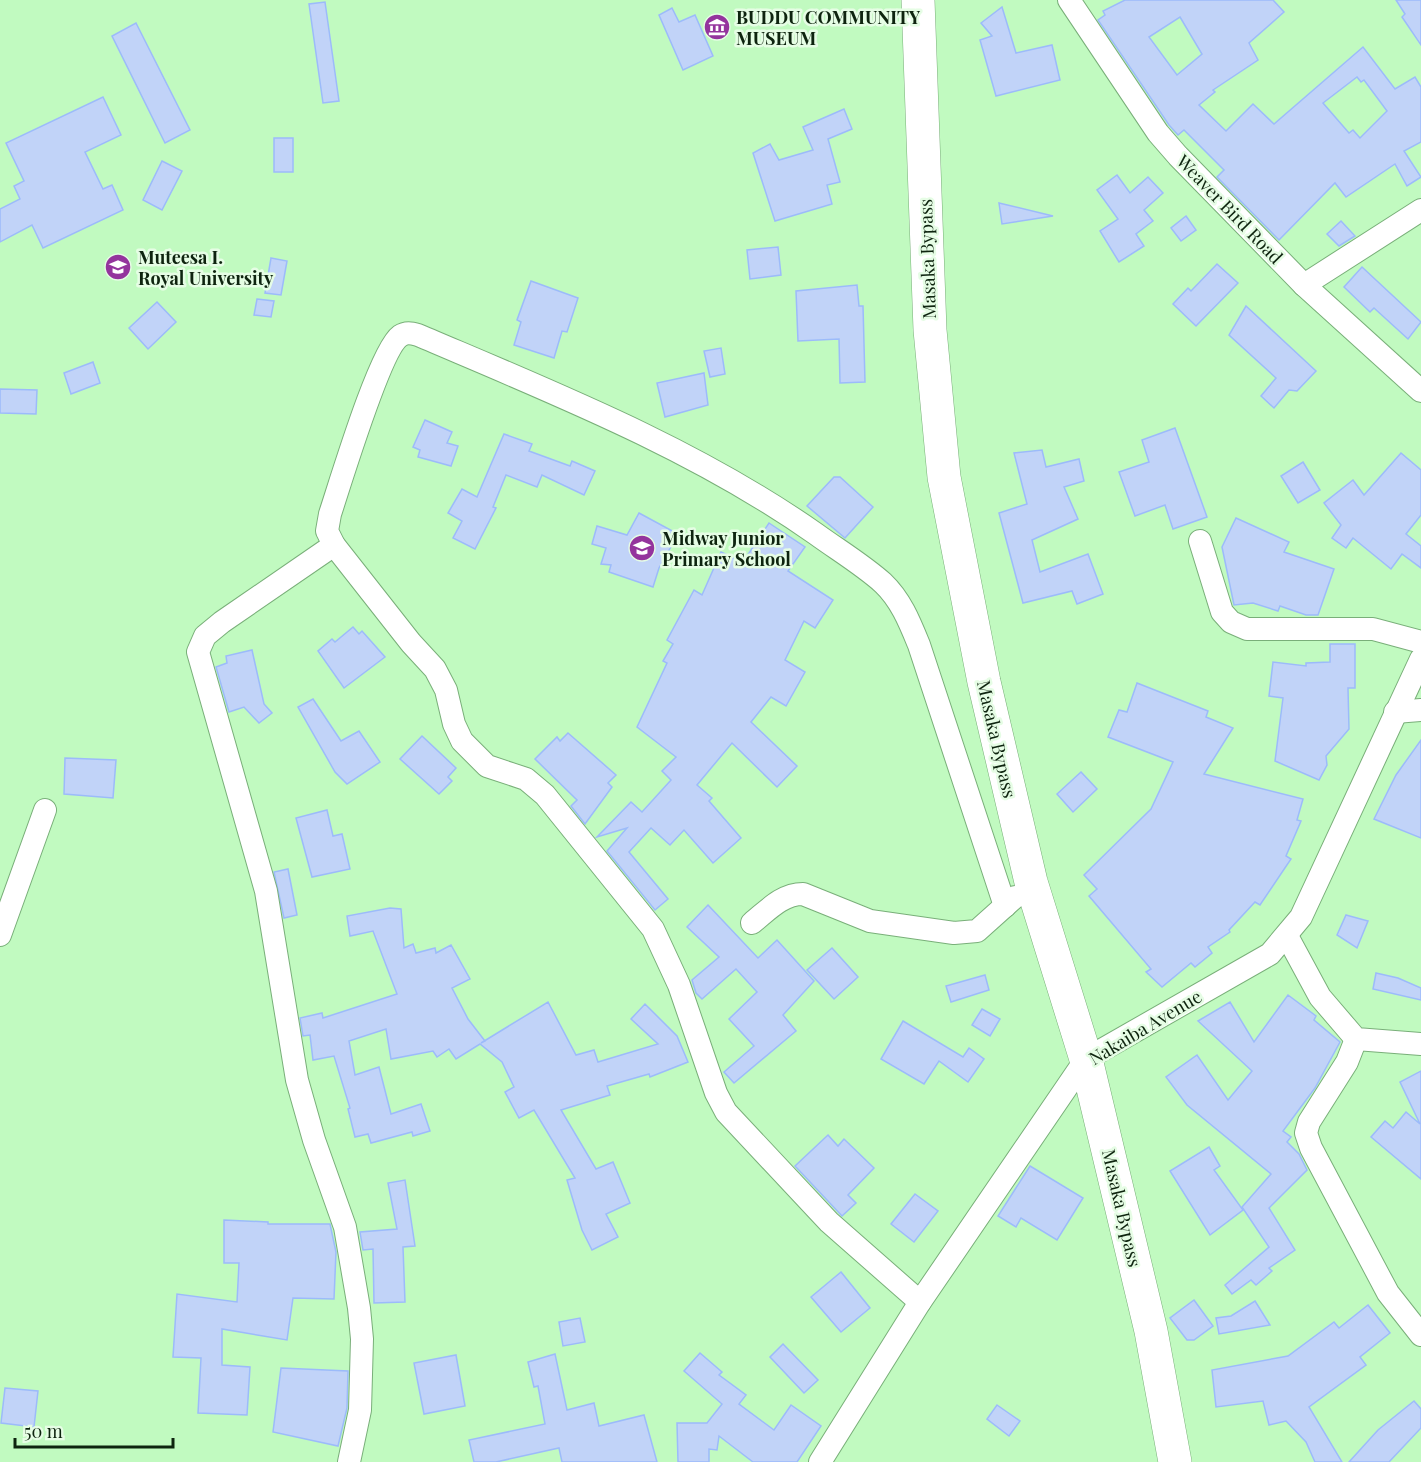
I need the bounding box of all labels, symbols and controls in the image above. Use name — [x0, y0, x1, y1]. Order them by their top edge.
place label: BUDDU COMMUNITY MUSEUM — [736, 5, 921, 50]
museum icon: BUDDU COMMUNITY MUSEUM — [702, 12, 732, 42]
street label: Weaver Bird Road — [1171, 149, 1289, 269]
street label: Masaka Bypass — [913, 199, 941, 319]
place label: Muteesa I. Royal University — [138, 245, 274, 290]
school or university icon: Muteesa I. Royal University — [103, 252, 133, 282]
place label: Midway Junior Primary School — [662, 526, 791, 571]
school or university icon: Midway Junior Primary School — [627, 533, 657, 563]
street label: Masaka Bypass — [972, 678, 1022, 800]
street label: Nakaiba Avenue — [1084, 984, 1206, 1070]
street label: Masaka Bypass — [1097, 1147, 1147, 1269]
scale bar — [15, 1411, 172, 1449]
text: 50 m — [24, 1419, 63, 1443]

